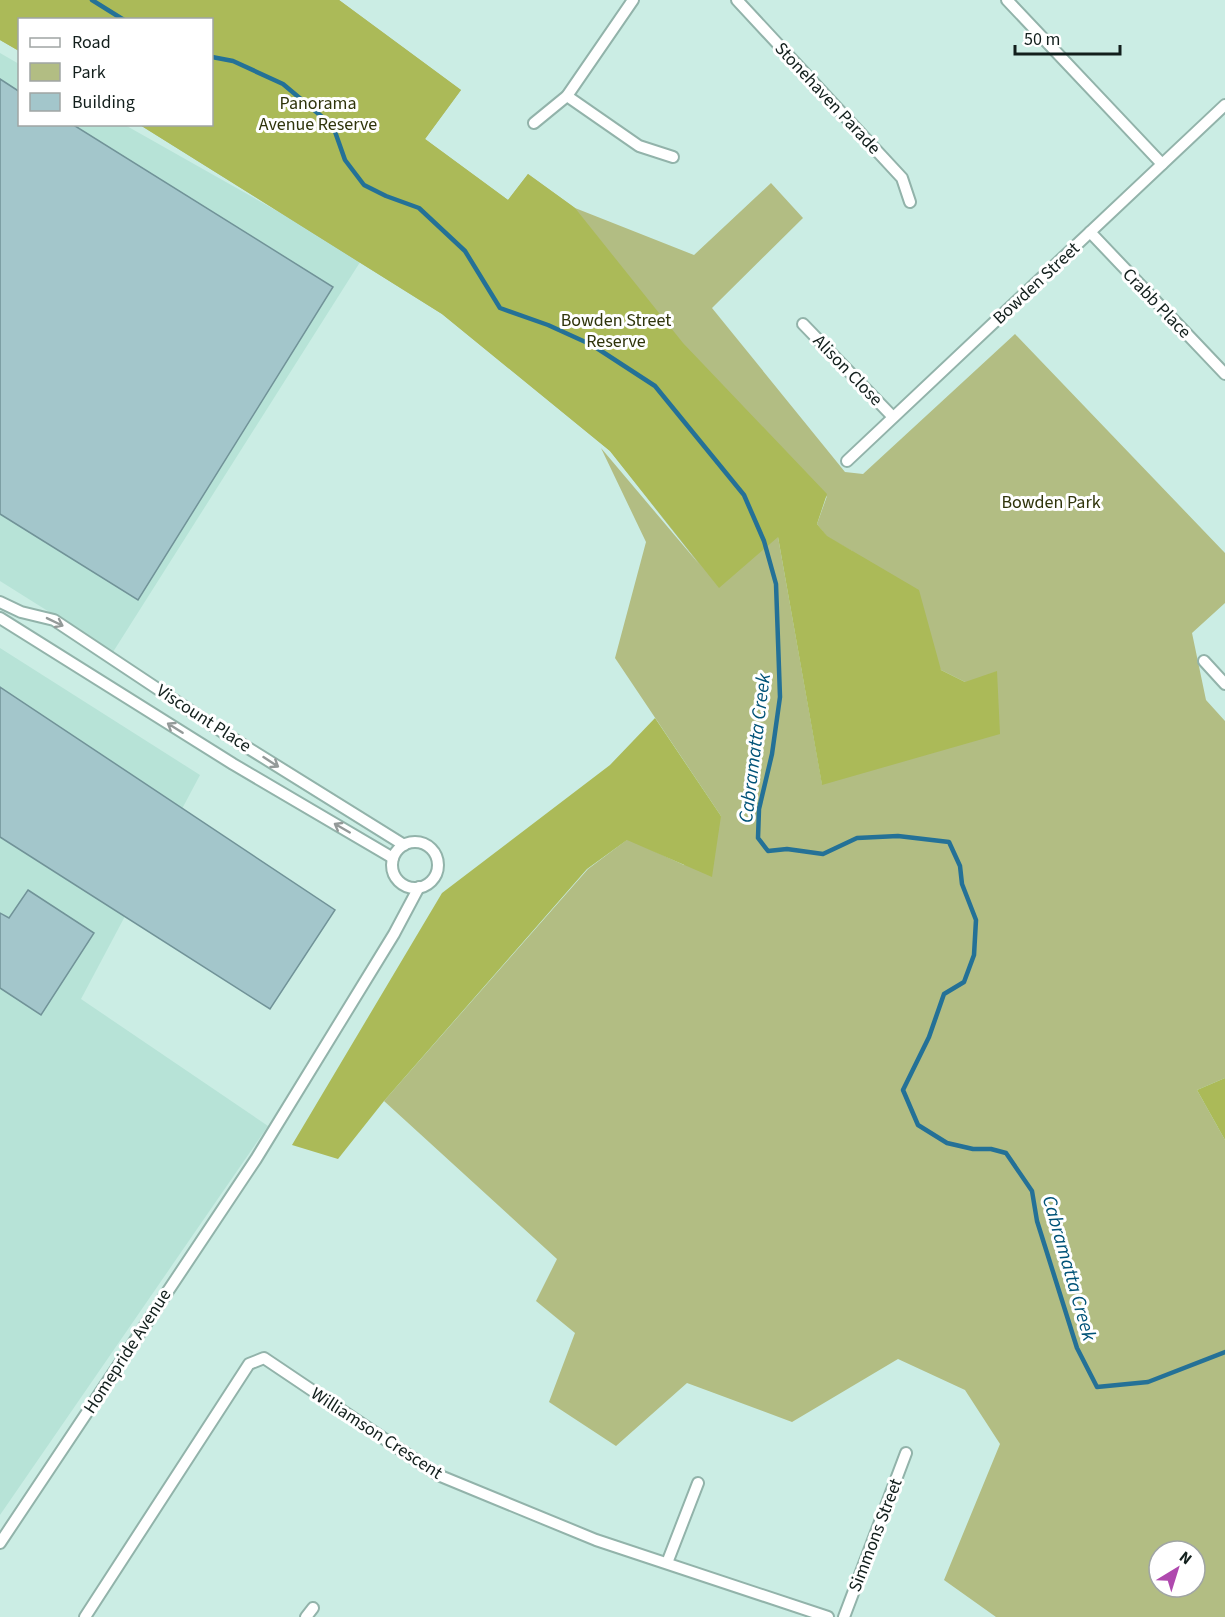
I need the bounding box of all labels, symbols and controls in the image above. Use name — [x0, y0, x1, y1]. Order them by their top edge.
legend — [18, 18, 213, 126]
scale bar — [1015, 18, 1120, 56]
text: 50 m — [1024, 27, 1060, 52]
text: Road — [72, 30, 111, 55]
street label: Stonehaven Parade — [769, 37, 886, 160]
text: Park — [72, 60, 106, 85]
text: Building — [72, 90, 135, 115]
park label: Panorama Avenue Reserve — [259, 91, 377, 137]
street label: Bowden Street — [987, 237, 1085, 330]
street label: Crabb Place — [1117, 263, 1197, 344]
park label: Bowden Street Reserve — [561, 308, 671, 354]
street label: Alison Close — [807, 329, 888, 412]
park label: Bowden Park — [1001, 490, 1101, 515]
one-way arrow — [45, 617, 63, 629]
water label: Cabramatta Creek — [732, 671, 778, 824]
street label: Viscount Place — [151, 678, 256, 759]
one-way arrow — [167, 722, 184, 734]
one-way arrow — [262, 756, 279, 768]
one-way arrow — [334, 822, 351, 834]
water label: Cabramatta Creek — [1035, 1192, 1103, 1345]
street label: Homepride Avenue — [78, 1284, 177, 1418]
street label: Williamson Crescent — [306, 1381, 447, 1485]
street label: Simmons Street — [842, 1475, 909, 1596]
north arrow — [1147, 1539, 1207, 1599]
text: N — [1175, 1546, 1197, 1570]

